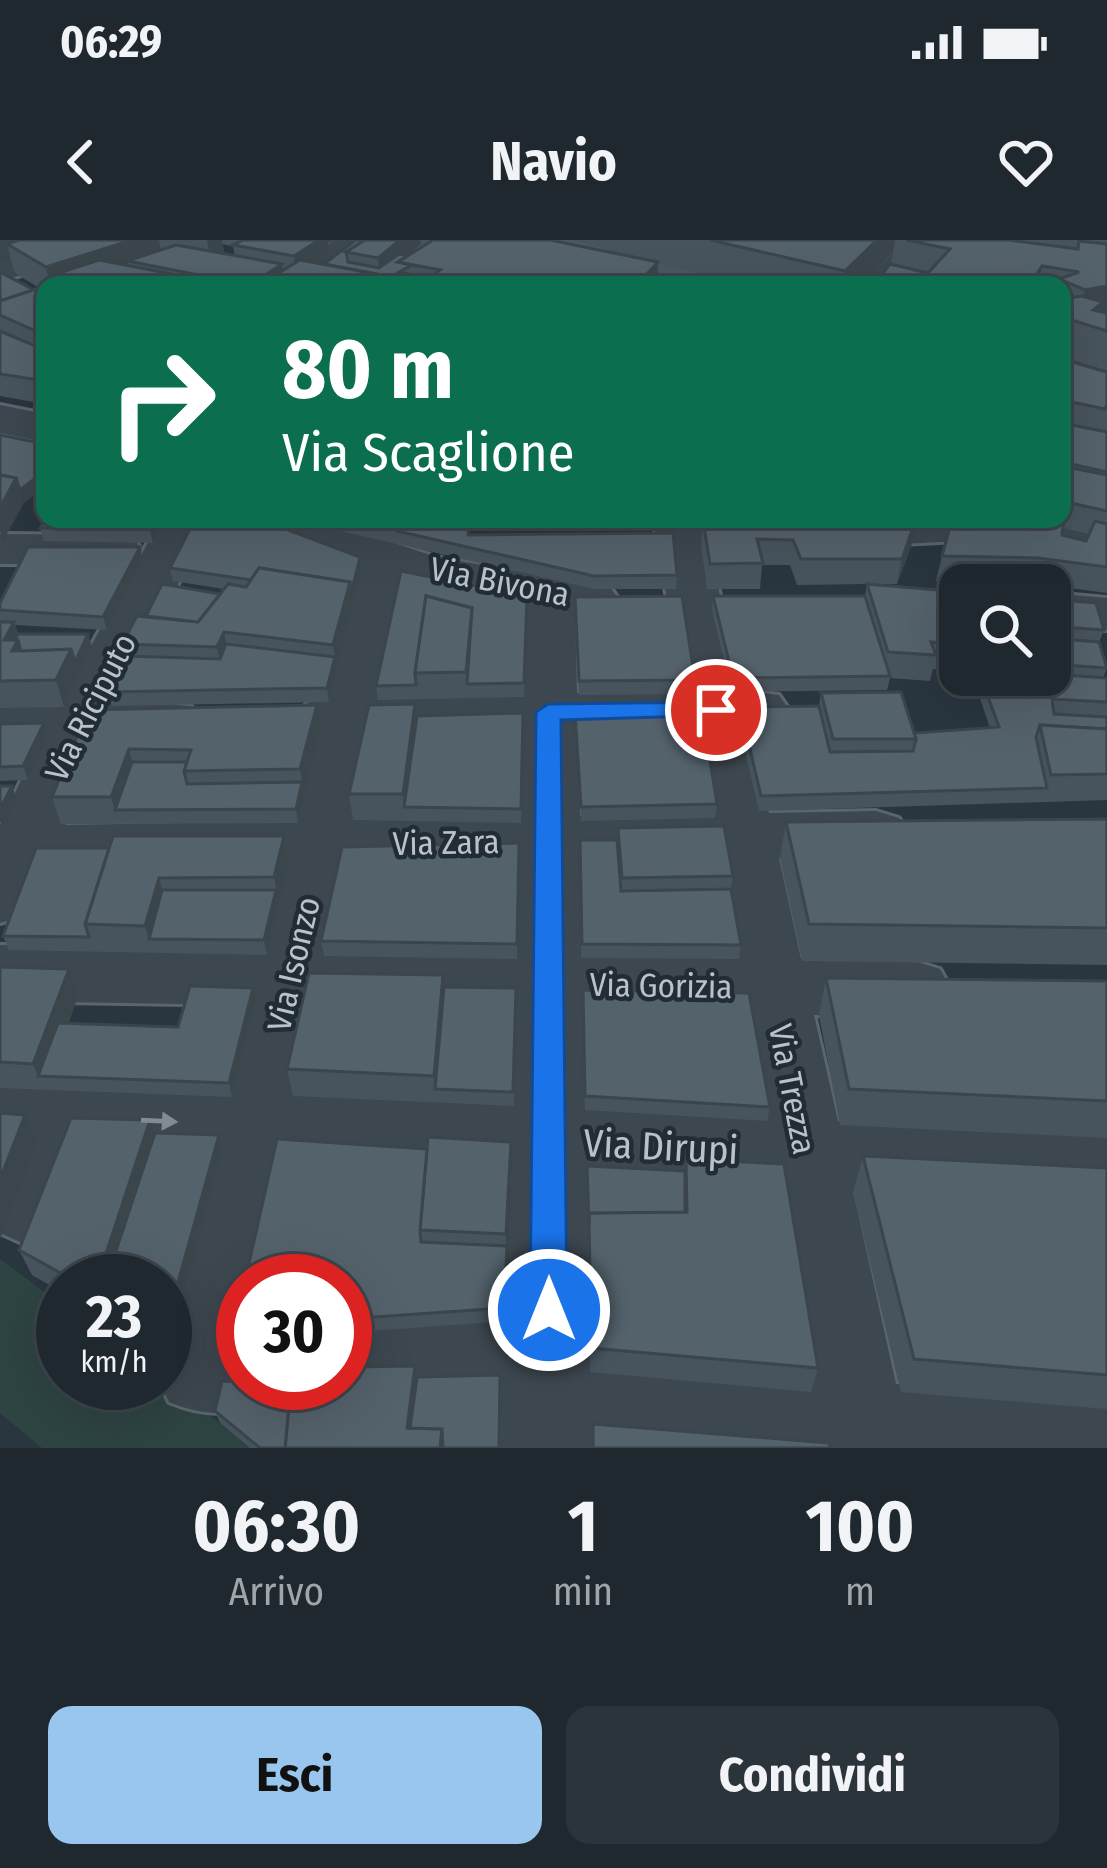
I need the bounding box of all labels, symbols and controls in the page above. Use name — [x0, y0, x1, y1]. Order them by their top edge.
text: 06:29 — [60, 15, 162, 69]
icon: back — [48, 129, 114, 195]
icon: heart — [993, 129, 1059, 195]
text: Navio — [490, 130, 617, 194]
text: 80 m — [282, 319, 454, 420]
icon: right — [84, 324, 240, 480]
text: Via Scaglione — [282, 421, 574, 485]
street label: Via Bivona — [427, 549, 573, 615]
map controls — [939, 564, 1071, 696]
button: search — [939, 564, 1071, 696]
street label: Via Riciputo — [37, 627, 145, 788]
pin — [665, 659, 767, 761]
icon: arrive — [683, 677, 749, 743]
street label: Via Zara — [392, 822, 500, 864]
street label: Via Isonzo — [259, 893, 329, 1035]
street label: Via Gorizia — [589, 965, 733, 1007]
street label: Via Trezza — [760, 1021, 824, 1158]
one-way arrow — [141, 1112, 179, 1131]
street label: Via Dirupi — [582, 1120, 740, 1174]
position arrow — [486, 1247, 612, 1373]
speed limit sign: 30 — [216, 1254, 372, 1410]
text: 23 — [86, 1281, 142, 1353]
text: km/h — [81, 1344, 147, 1380]
text: 06:30 — [192, 1484, 360, 1570]
text: 1 — [568, 1484, 598, 1570]
text: 100 — [805, 1484, 915, 1570]
text: Arrivo — [229, 1569, 324, 1615]
text: min — [553, 1569, 613, 1615]
text: m — [845, 1569, 875, 1615]
button: Esci — [48, 1706, 542, 1844]
button: Condividi — [566, 1706, 1059, 1844]

